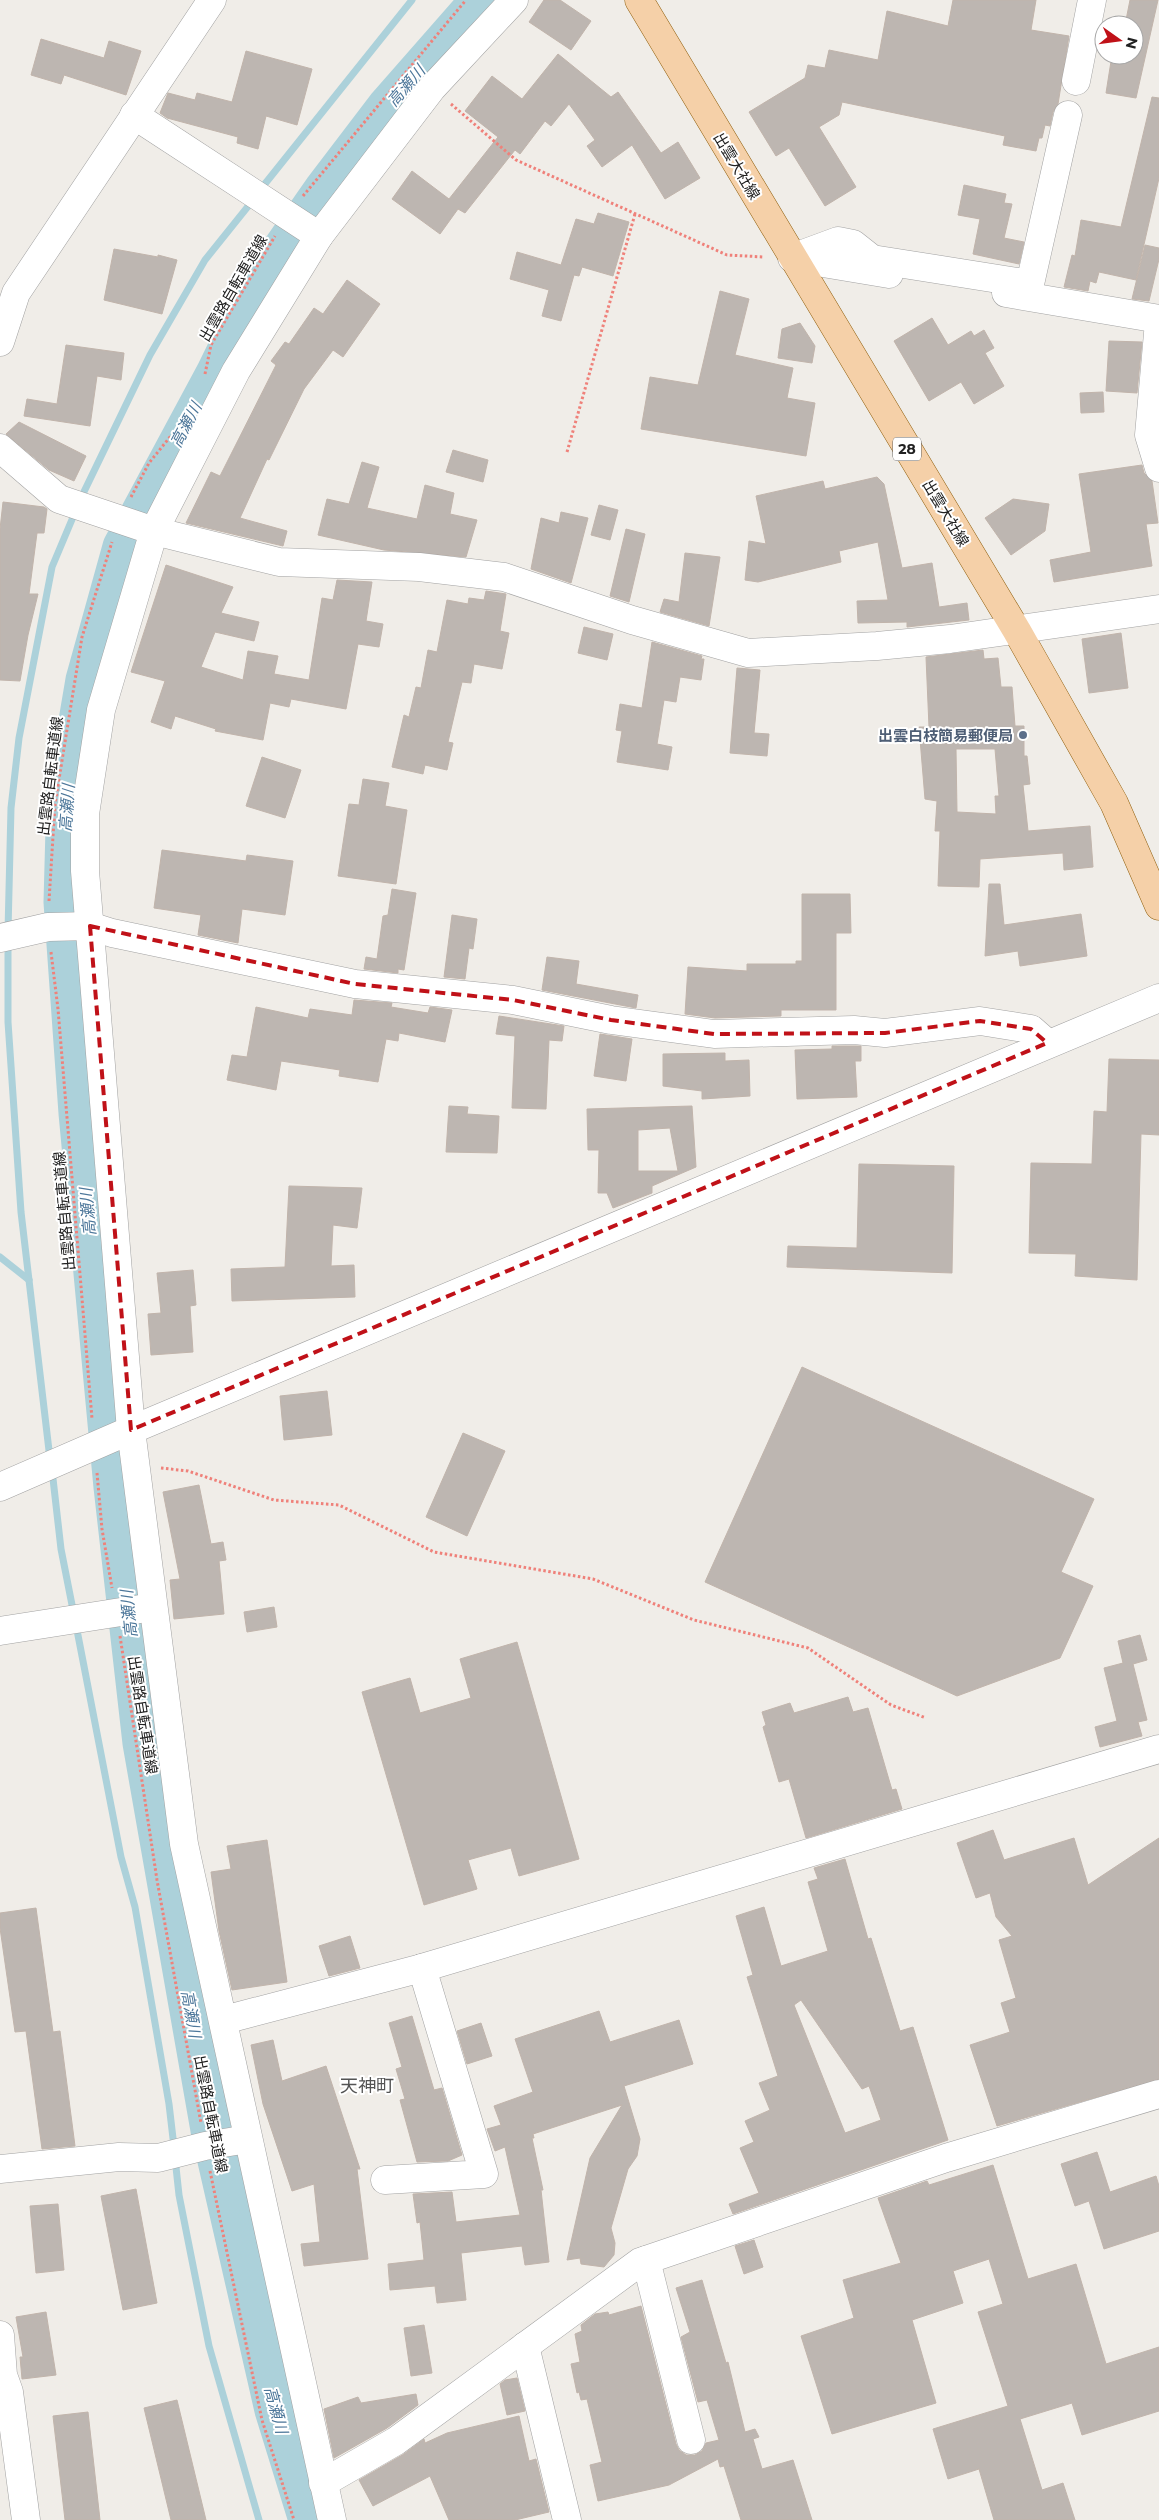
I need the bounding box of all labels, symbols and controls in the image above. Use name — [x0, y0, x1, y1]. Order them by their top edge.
north arrow — [1094, 15, 1144, 65]
text: N — [1122, 35, 1142, 51]
water label: 高瀬川 — [383, 60, 430, 110]
street label: 出雲大社線 — [710, 129, 764, 203]
street label: 出雲路自転車道線 — [195, 231, 271, 345]
water label: 高瀬川 — [166, 398, 207, 451]
road number: 28 — [893, 438, 921, 460]
street label: 出雲大社線 — [919, 476, 973, 550]
street label: 出雲路自転車道線 — [33, 715, 67, 837]
place label: 出雲白枝簡易郵便局 — [878, 726, 1013, 745]
marker: 出雲白枝簡易郵便局 — [1017, 729, 1029, 741]
water label: 高瀬川 — [56, 781, 78, 833]
street label: 出雲路自転車道線 — [49, 1150, 79, 1272]
water label: 高瀬川 — [76, 1185, 100, 1237]
water label: 高瀬川 — [117, 1587, 141, 1639]
street label: 出雲路自転車道線 — [124, 1654, 162, 1776]
water label: 高瀬川 — [177, 1989, 205, 2041]
street label: 出雲路自転車道線 — [190, 2053, 232, 2175]
district label: 天神町 — [340, 2075, 394, 2097]
water label: 高瀬川 — [261, 2384, 292, 2438]

